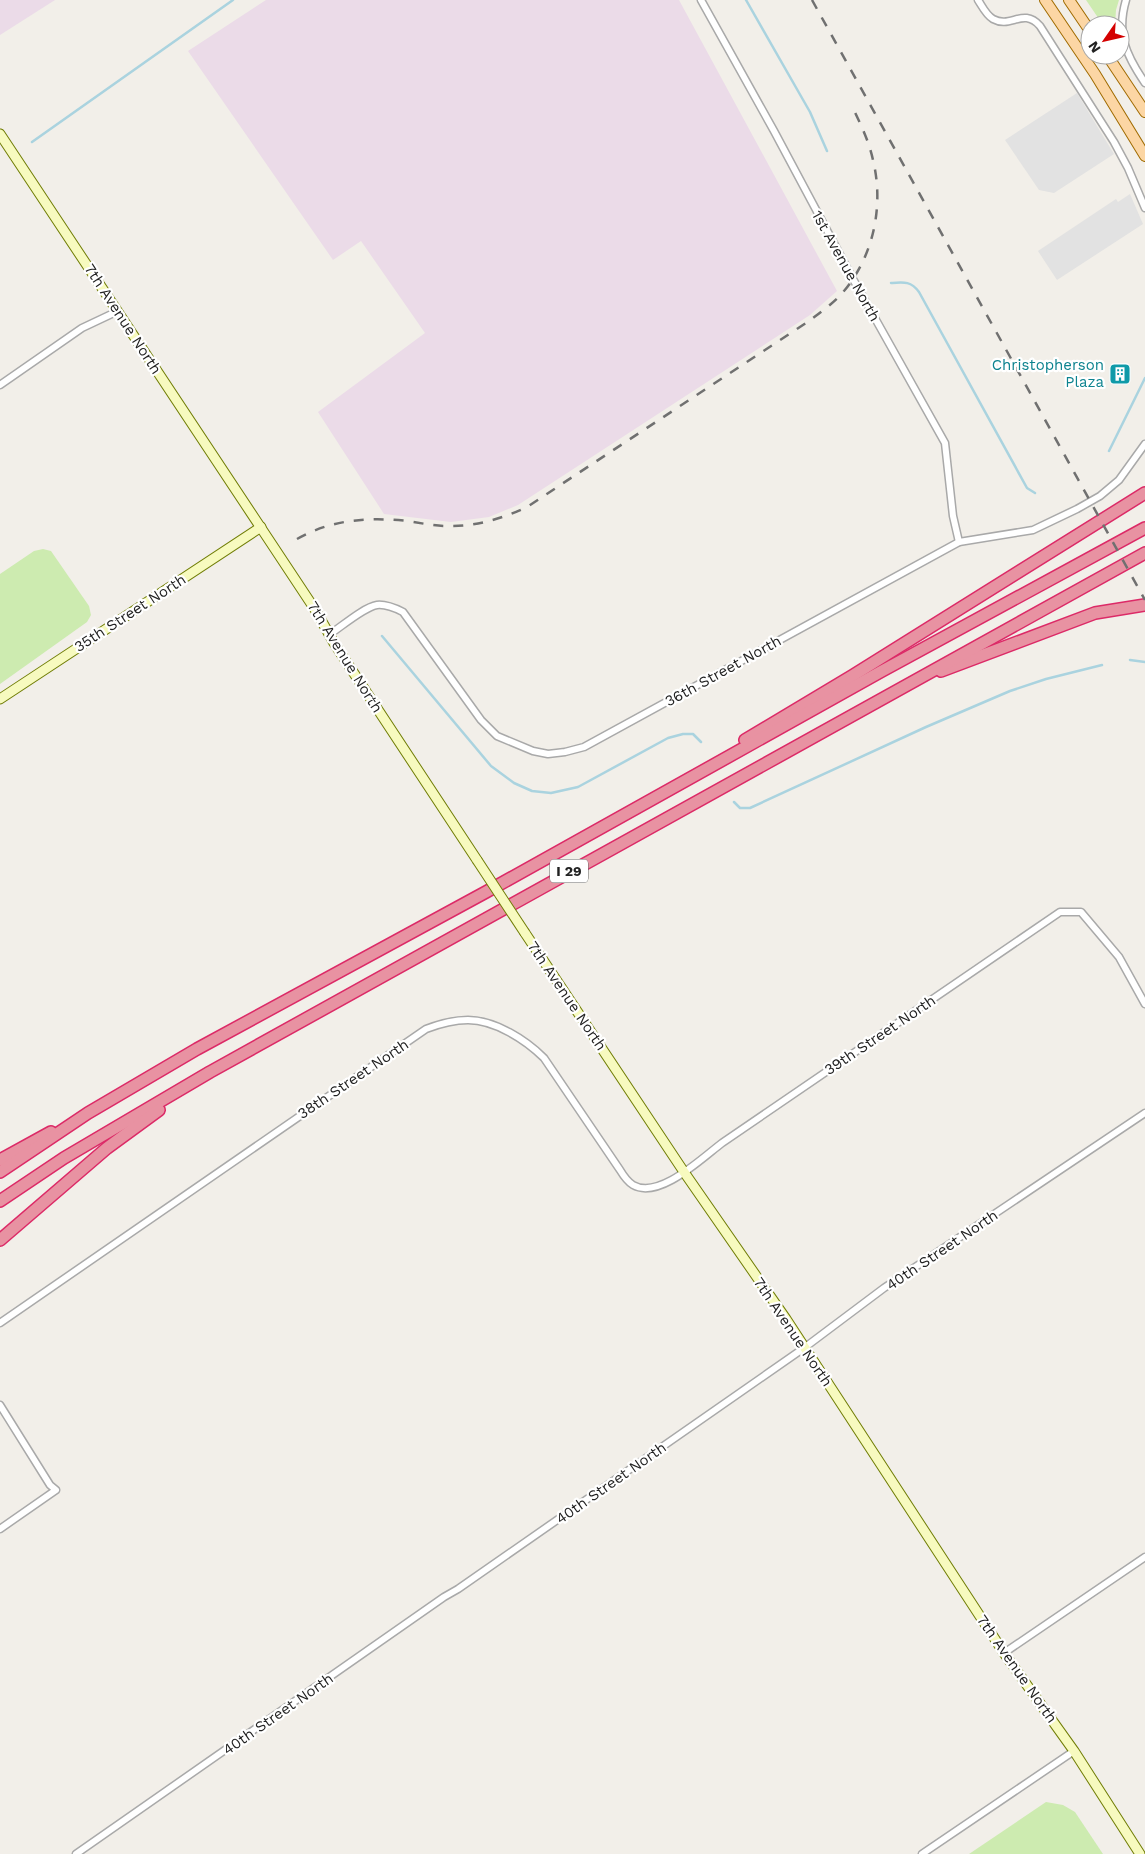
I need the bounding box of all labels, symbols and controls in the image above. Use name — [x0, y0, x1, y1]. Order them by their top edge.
north arrow — [1080, 15, 1130, 65]
text: N — [1085, 38, 1104, 56]
street label: 1st Avenue North — [808, 207, 884, 325]
street label: 7th Avenue North — [81, 261, 165, 377]
place label: Christopherson Plaza — [992, 356, 1105, 391]
building icon: Christopherson Plaza — [1108, 362, 1132, 386]
street label: 35th Street North — [71, 570, 189, 656]
street label: 7th Avenue North — [304, 598, 386, 716]
street label: 36th Street North — [662, 632, 784, 710]
road number: I 29 — [550, 859, 588, 882]
street label: 7th Avenue North — [524, 938, 610, 1054]
street label: 39th Street North — [821, 991, 939, 1079]
street label: 38th Street North — [294, 1035, 412, 1123]
street label: 40th Street North — [883, 1206, 1001, 1294]
street label: 7th Avenue North — [750, 1274, 836, 1390]
street label: 40th Street North — [552, 1438, 670, 1528]
street label: 7th Avenue North — [973, 1611, 1061, 1727]
street label: 40th Street North — [219, 1669, 337, 1759]

